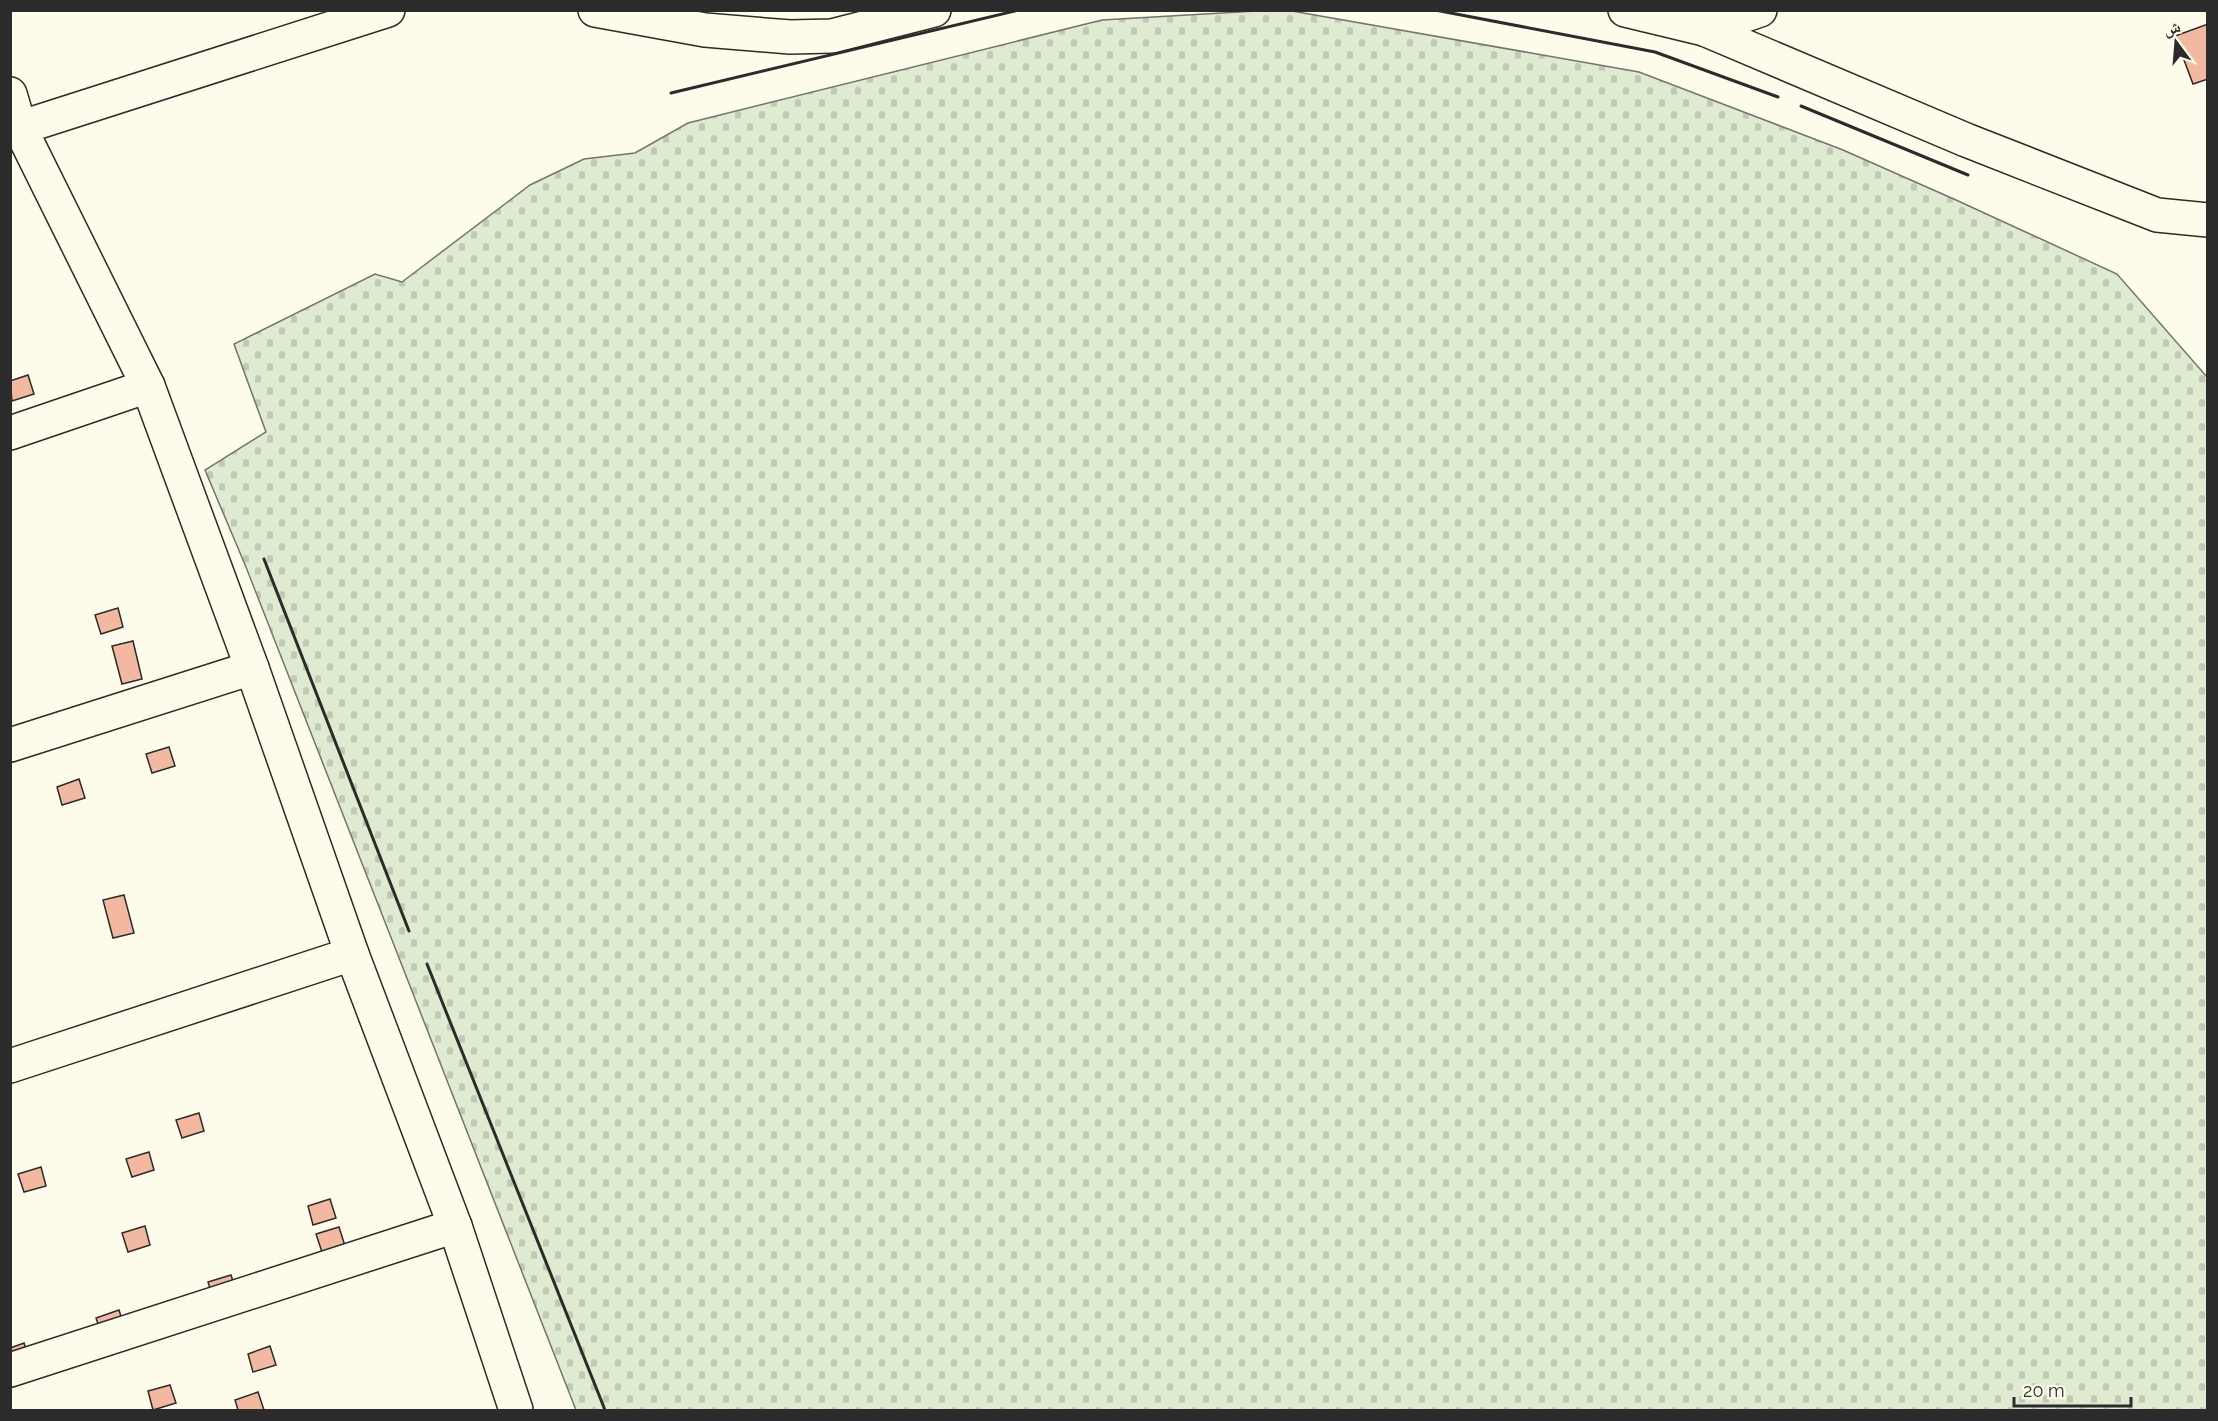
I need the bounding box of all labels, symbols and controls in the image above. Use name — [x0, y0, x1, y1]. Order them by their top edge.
north arrow — [2146, 12, 2206, 72]
text: ش — [2161, 17, 2183, 40]
scale bar — [2014, 1370, 2131, 1408]
text: 20 m — [2023, 1380, 2065, 1401]

